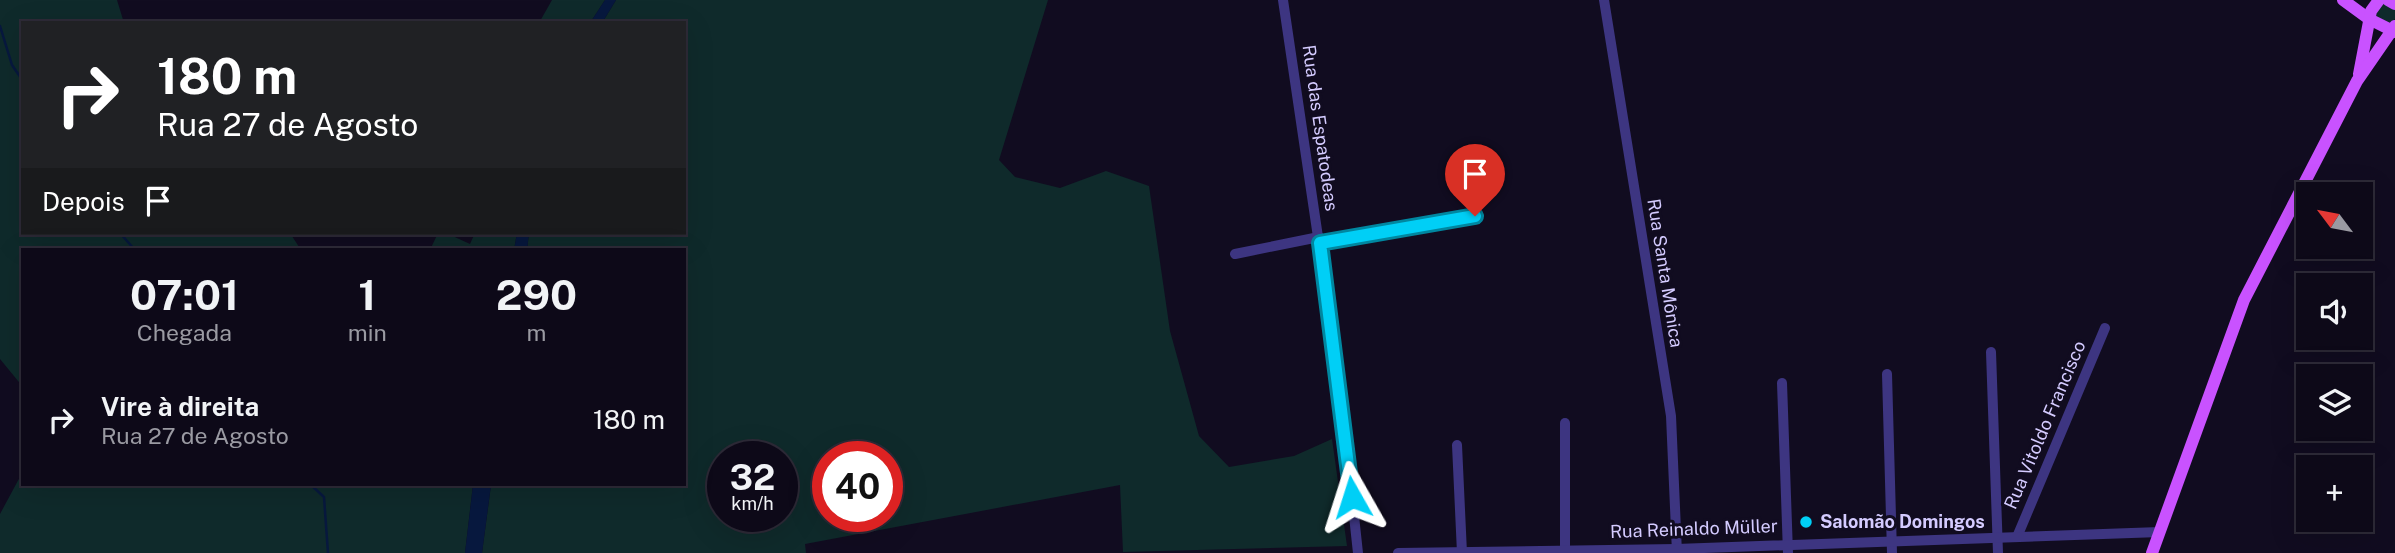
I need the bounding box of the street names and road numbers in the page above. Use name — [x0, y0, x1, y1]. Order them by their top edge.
street label: Rua das Espatodeas — [1298, 43, 1343, 212]
street label: Rua Santa Mônica — [1643, 197, 1688, 349]
street label: Rua Vitoldo Francisco — [2000, 337, 2090, 512]
street label: Rua Reinaldo Müller — [1610, 515, 1778, 542]

